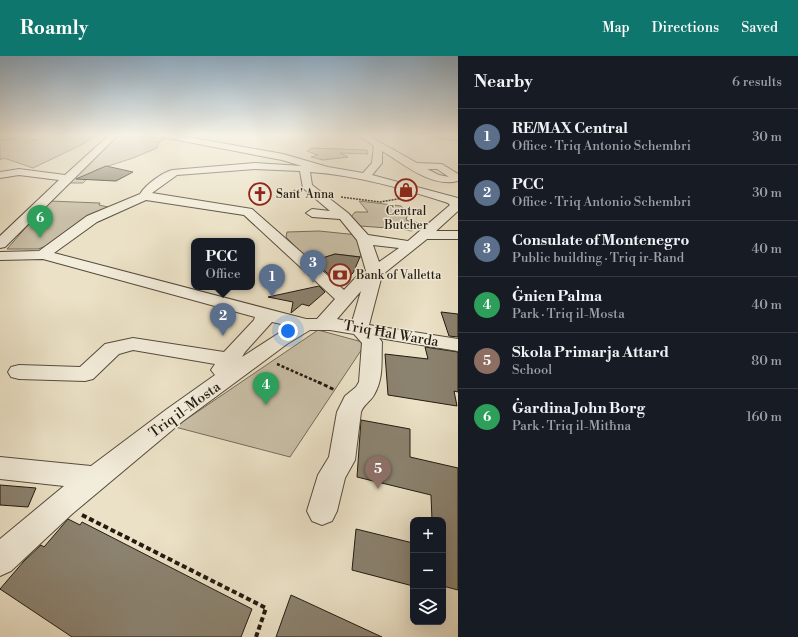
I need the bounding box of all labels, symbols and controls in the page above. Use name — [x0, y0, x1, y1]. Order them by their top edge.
text: Roamly — [20, 16, 88, 40]
text: Map — [602, 19, 630, 37]
text: Directions — [652, 19, 719, 37]
text: Saved — [741, 19, 778, 37]
text: Nearby — [474, 71, 533, 93]
text: 6 results — [732, 74, 782, 90]
text: RE/MAX Central — [512, 119, 628, 138]
text: 1 — [484, 129, 490, 145]
text: 30 m — [752, 129, 782, 145]
text: Office · Triq Antonio Schembri — [512, 138, 691, 154]
text: PCC — [512, 175, 544, 194]
shop icon: Central Butcher — [393, 177, 419, 203]
church icon: Sant' Anna — [247, 181, 273, 207]
text: 2 — [483, 185, 491, 201]
text: 30 m — [752, 185, 782, 201]
place label: Sant' Anna — [276, 187, 335, 202]
text: Office · Triq Antonio Schembri — [512, 194, 691, 210]
place label: Central Butcher — [383, 204, 428, 233]
pin: 6 — [27, 205, 53, 238]
text: Consulate of Montenegro — [512, 231, 689, 250]
popup — [191, 238, 255, 290]
text: 3 — [483, 241, 491, 257]
text: 40 m — [752, 241, 782, 257]
text: PCC — [206, 247, 237, 266]
pin: 3 — [300, 250, 326, 283]
text: Public building · Triq ir-Rand — [512, 250, 684, 266]
bank icon: Bank of Valletta — [327, 262, 353, 288]
pin: 1 — [259, 264, 285, 297]
text: Office — [206, 266, 240, 282]
place label: Bank of Valletta — [355, 268, 442, 283]
text: Ġnien Palma — [512, 287, 602, 306]
text: 4 — [483, 297, 491, 313]
text: 40 m — [752, 297, 782, 313]
pin: 2 — [210, 303, 236, 336]
text: Park · Triq il-Mosta — [512, 306, 625, 322]
street label: Triq Ħal Warda — [342, 317, 441, 351]
your location — [278, 321, 298, 341]
text: Skola Primarja Attard — [512, 343, 669, 362]
text: 5 — [483, 353, 491, 369]
text: 80 m — [751, 353, 782, 369]
text: School — [512, 362, 552, 378]
pin: 4 — [253, 372, 279, 405]
street label: Triq il-Mosta — [146, 377, 225, 442]
text: Ġardina John Borg — [512, 399, 645, 418]
text: 6 — [483, 409, 491, 425]
text: 160 m — [746, 409, 782, 425]
text: Park · Triq il-Mitħna — [512, 418, 631, 434]
pin: 5 — [365, 456, 391, 489]
map controls — [410, 517, 446, 625]
button: + — [410, 517, 446, 553]
button: − — [410, 553, 446, 589]
button: layers — [410, 589, 446, 625]

